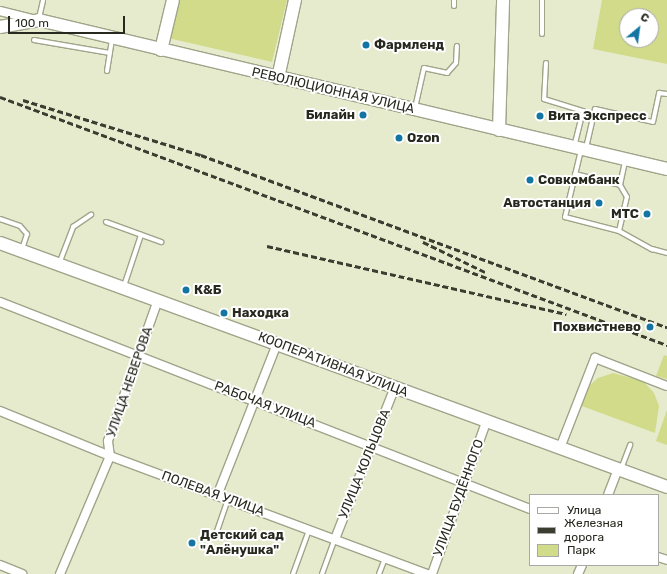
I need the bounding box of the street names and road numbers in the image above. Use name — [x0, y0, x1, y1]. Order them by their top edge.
street label: РЕВОЛЮЦИОННАЯ УЛИЦА — [250, 65, 416, 117]
street label: УЛИЦА НЕВЕРОВА — [104, 325, 156, 439]
street label: КООПЕРАТИВНАЯ УЛИЦА — [256, 329, 410, 401]
street label: РАБОЧАЯ УЛИЦА — [212, 378, 318, 432]
street label: УЛИЦА КОЛЬЦОВА — [336, 407, 394, 521]
street label: УЛИЦА БУДЁННОГО — [431, 437, 487, 559]
street label: ПОЛЕВАЯ УЛИЦА — [159, 468, 267, 520]

